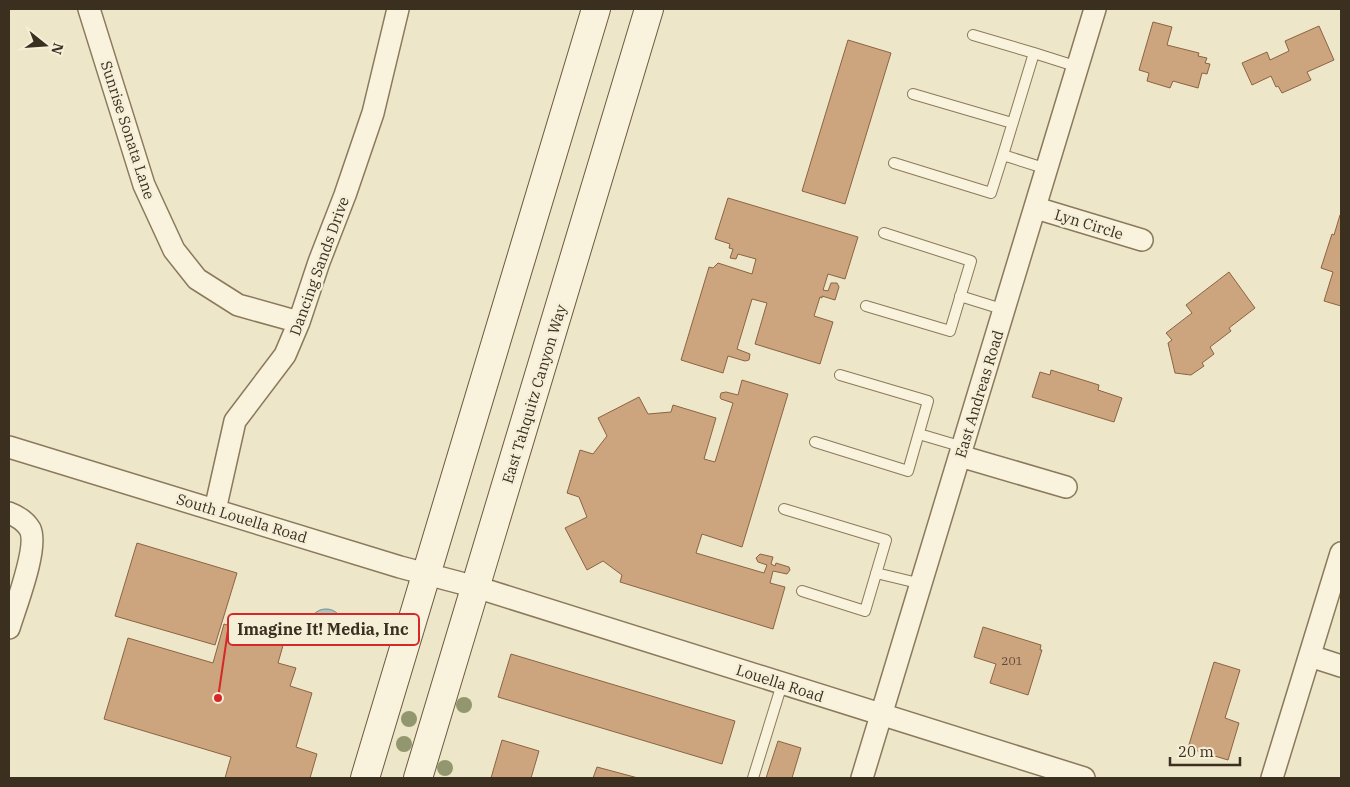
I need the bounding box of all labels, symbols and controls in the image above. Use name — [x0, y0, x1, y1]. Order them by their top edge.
north arrow — [20, 20, 70, 70]
text: N — [47, 41, 68, 57]
street label: Sunrise Sonata Lane — [97, 58, 159, 202]
street label: Dancing Sands Drive — [285, 194, 353, 338]
street label: Lyn Circle — [1052, 205, 1126, 243]
street label: East Tahquitz Canyon Way — [498, 302, 570, 486]
street label: East Andreas Road — [951, 328, 1007, 460]
street label: South Louella Road — [174, 489, 310, 547]
callout: Imagine It! Media, Inc — [228, 614, 419, 645]
text: Imagine It! Media, Inc — [237, 619, 409, 639]
house number: 201 — [1001, 653, 1023, 668]
street label: Louella Road — [734, 660, 826, 706]
scale bar — [1170, 734, 1240, 766]
text: 20 m — [1178, 742, 1214, 761]

